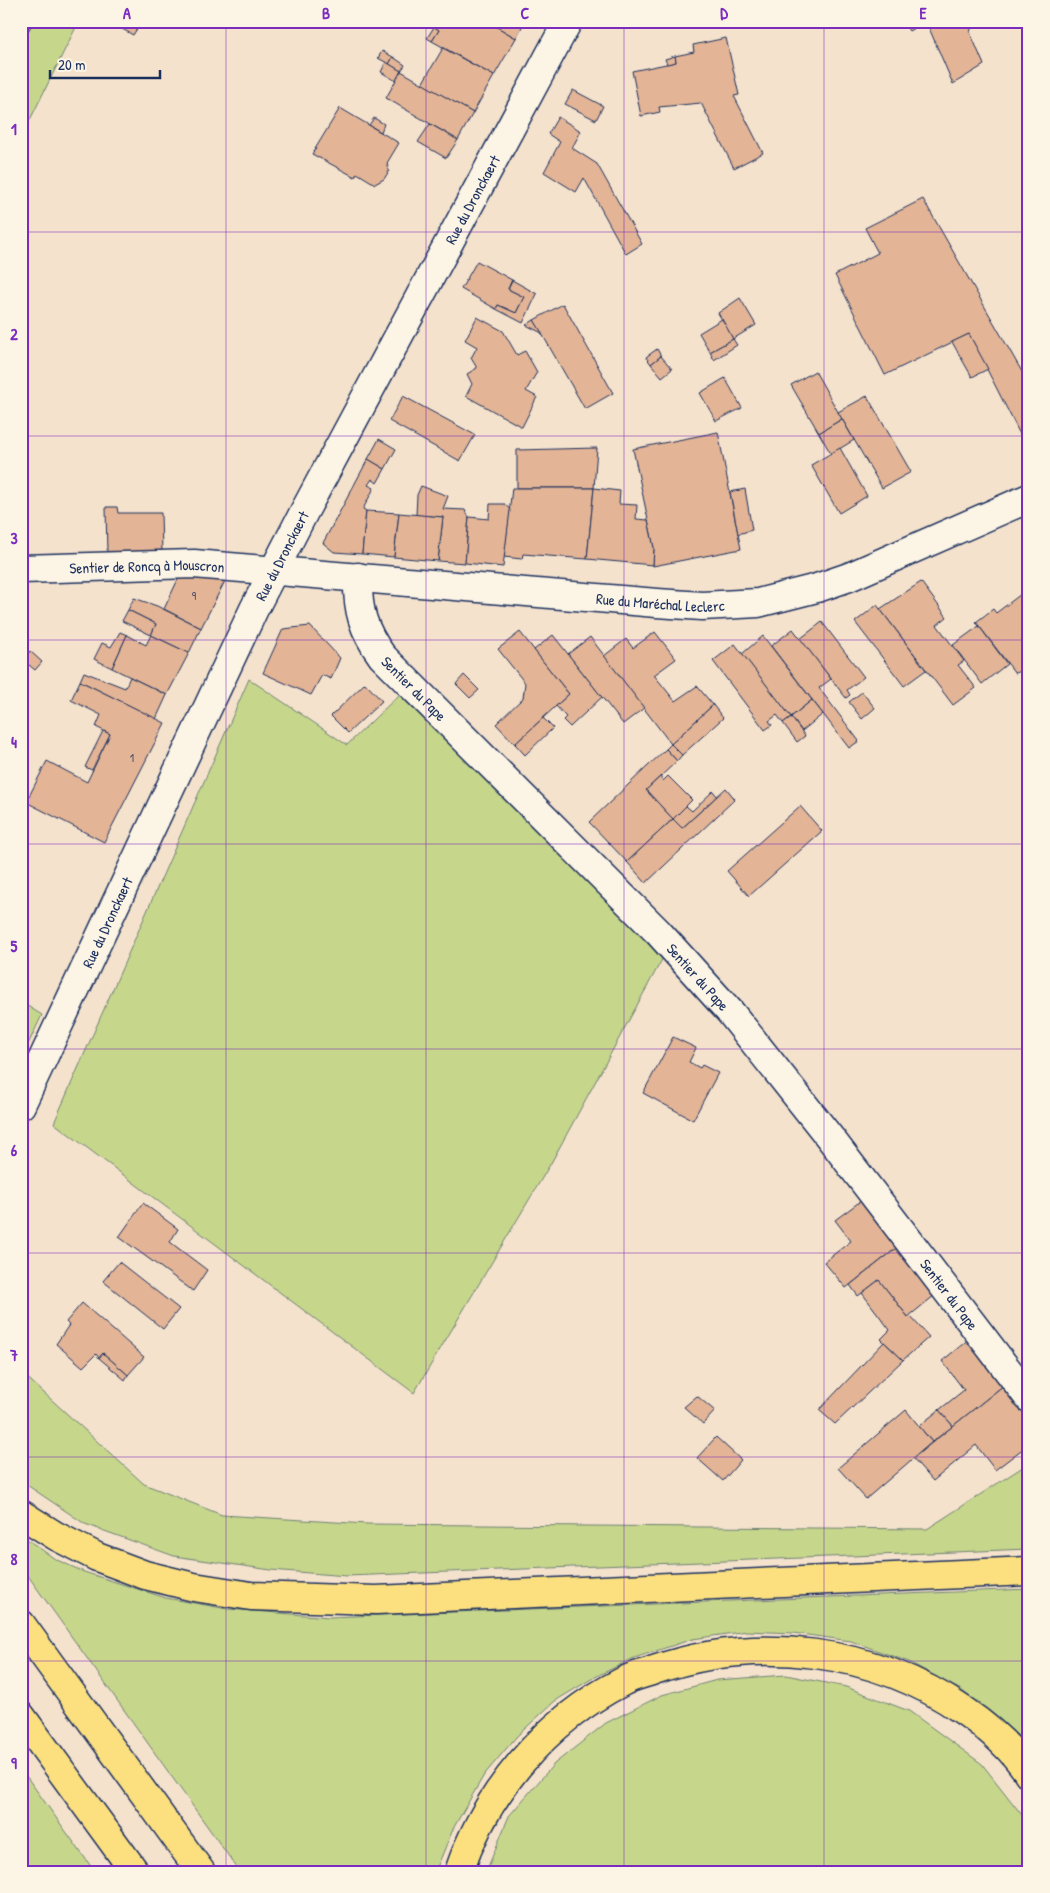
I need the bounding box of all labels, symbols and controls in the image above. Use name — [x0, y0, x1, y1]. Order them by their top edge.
text: A — [123, 2, 131, 24]
text: B — [322, 2, 330, 24]
text: C — [521, 2, 530, 24]
text: D — [720, 2, 728, 24]
text: E — [919, 2, 927, 24]
scale bar — [50, 48, 160, 80]
text: 20 m — [58, 54, 85, 75]
text: 1 — [11, 118, 17, 140]
street label: Rue du Dronckaert — [440, 150, 505, 248]
text: 2 — [10, 323, 18, 345]
street label: Rue du Dronckaert — [250, 506, 314, 604]
text: 3 — [10, 527, 18, 549]
street label: Sentier de Roncq à Mouscron — [69, 553, 225, 578]
house number: 9 — [192, 587, 197, 604]
street label: Rue du Maréchal Leclerc — [595, 587, 725, 617]
street label: Sentier du Pape — [377, 651, 451, 725]
text: 4 — [11, 731, 17, 753]
house number: 1 — [130, 749, 134, 766]
street label: Rue du Dronckaert — [76, 872, 138, 971]
text: 5 — [11, 935, 18, 957]
street label: Sentier du Pape — [662, 938, 734, 1015]
text: 6 — [11, 1139, 18, 1161]
street label: Sentier du Pape — [916, 1254, 984, 1334]
text: 7 — [9, 1344, 18, 1366]
text: 8 — [11, 1548, 18, 1570]
text: 9 — [11, 1752, 17, 1774]

